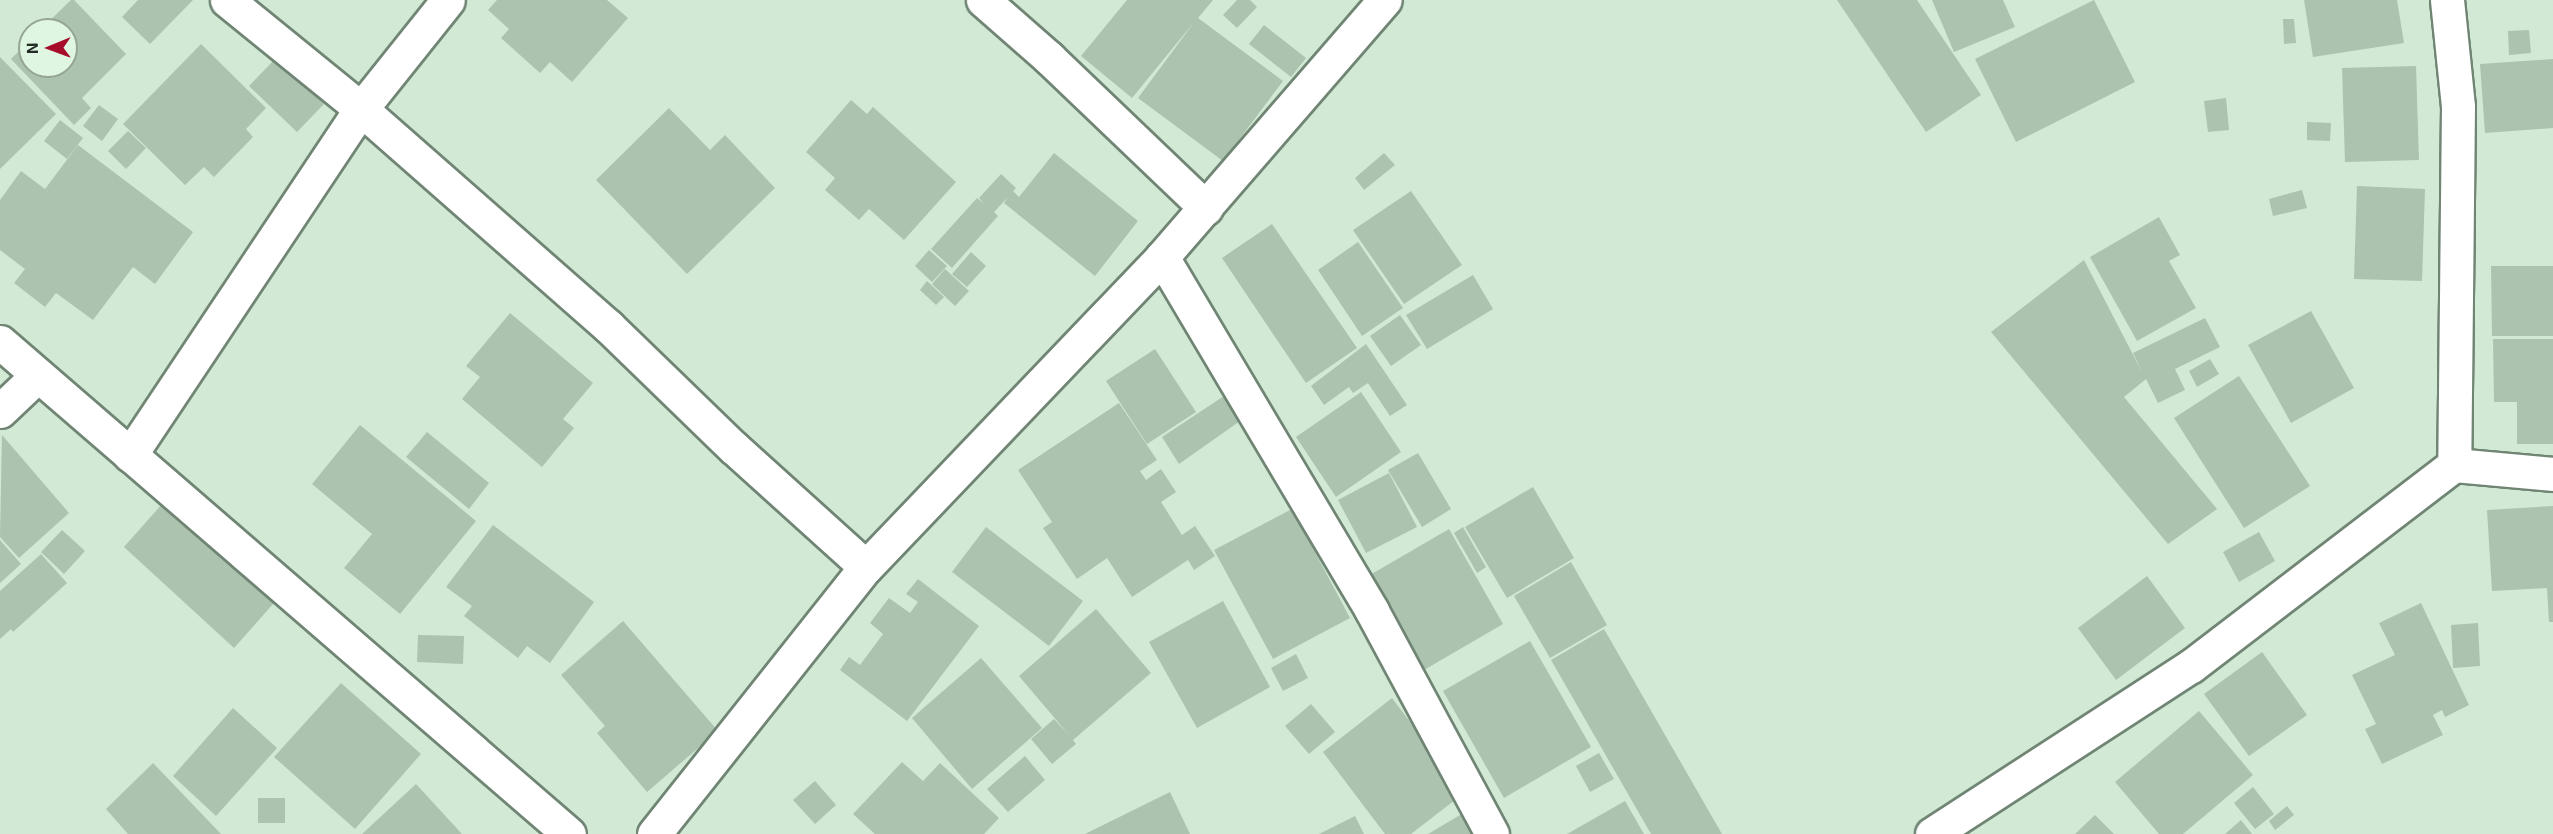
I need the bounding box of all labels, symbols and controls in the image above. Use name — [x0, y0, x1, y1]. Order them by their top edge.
north arrow — [18, 18, 78, 78]
text: N — [22, 42, 41, 54]

